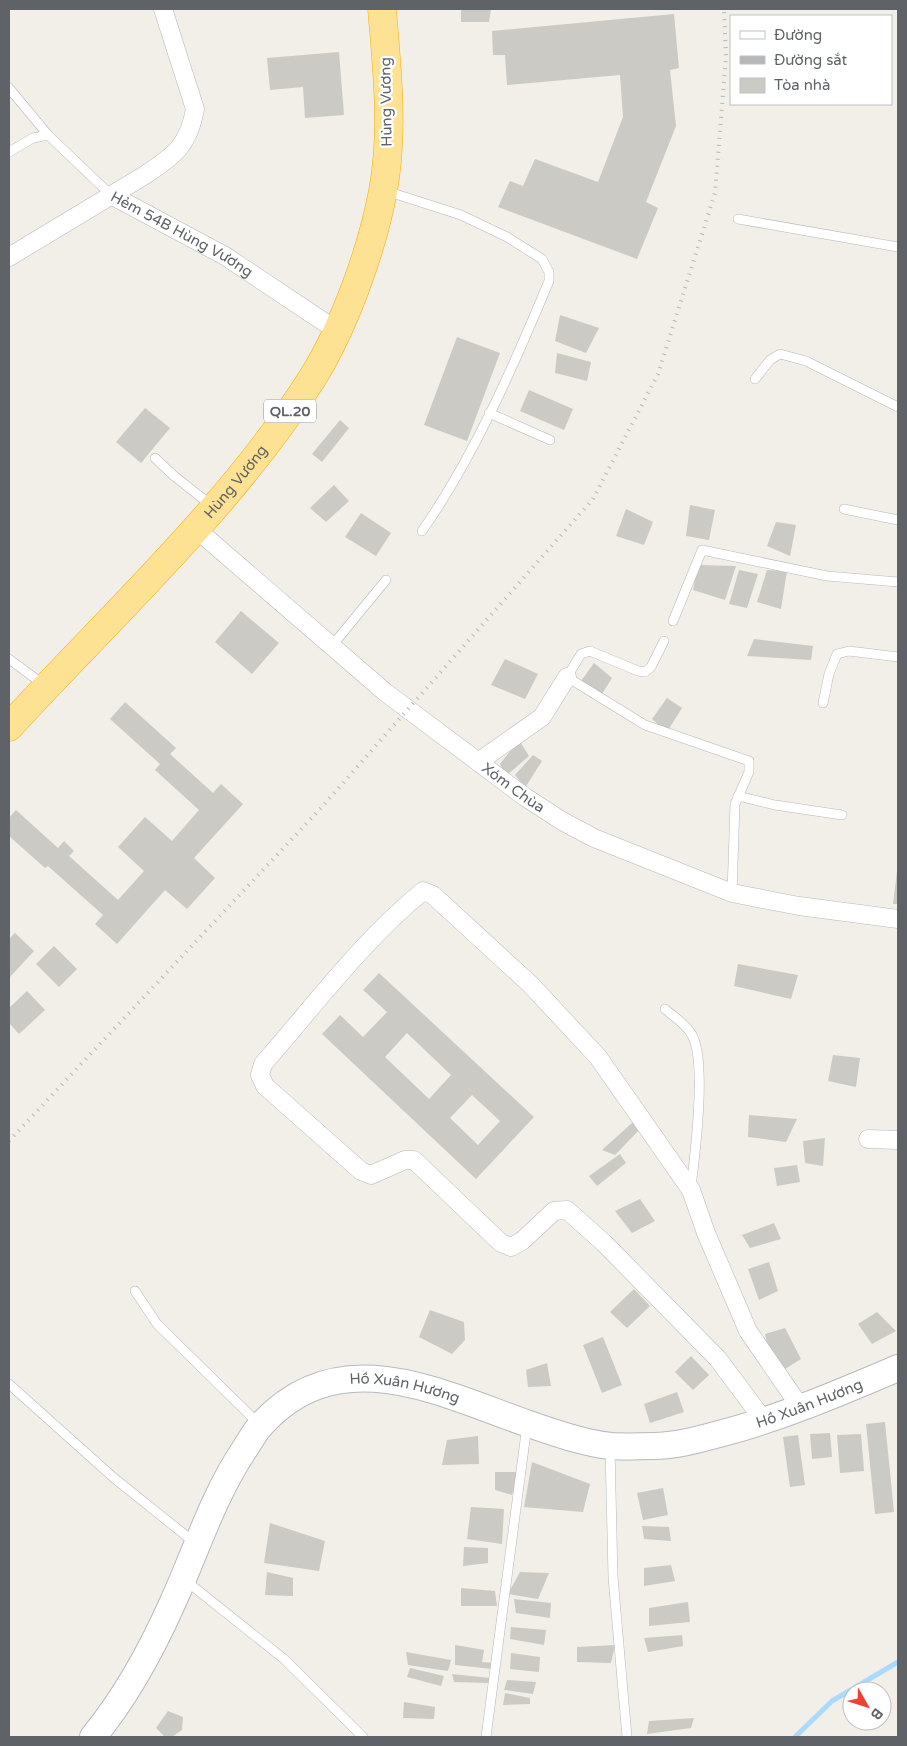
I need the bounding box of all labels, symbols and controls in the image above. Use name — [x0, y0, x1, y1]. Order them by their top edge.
legend — [730, 15, 892, 105]
text: Đường — [774, 26, 822, 44]
text: Đường sắt — [774, 51, 848, 69]
street label: Hùng Vương — [376, 57, 396, 147]
text: Tòa nhà — [774, 76, 830, 94]
street label: Hẻm 54B Hùng Vương — [108, 188, 256, 281]
road number: QL.20 — [264, 400, 316, 422]
street label: Hùng Vương — [200, 441, 271, 522]
street label: Xóm Chùa — [478, 759, 548, 816]
street label: Hồ Xuân Hương — [349, 1369, 462, 1407]
street label: Hồ Xuân Hương — [754, 1375, 865, 1432]
north arrow — [842, 1681, 892, 1731]
text: B — [867, 1705, 886, 1723]

